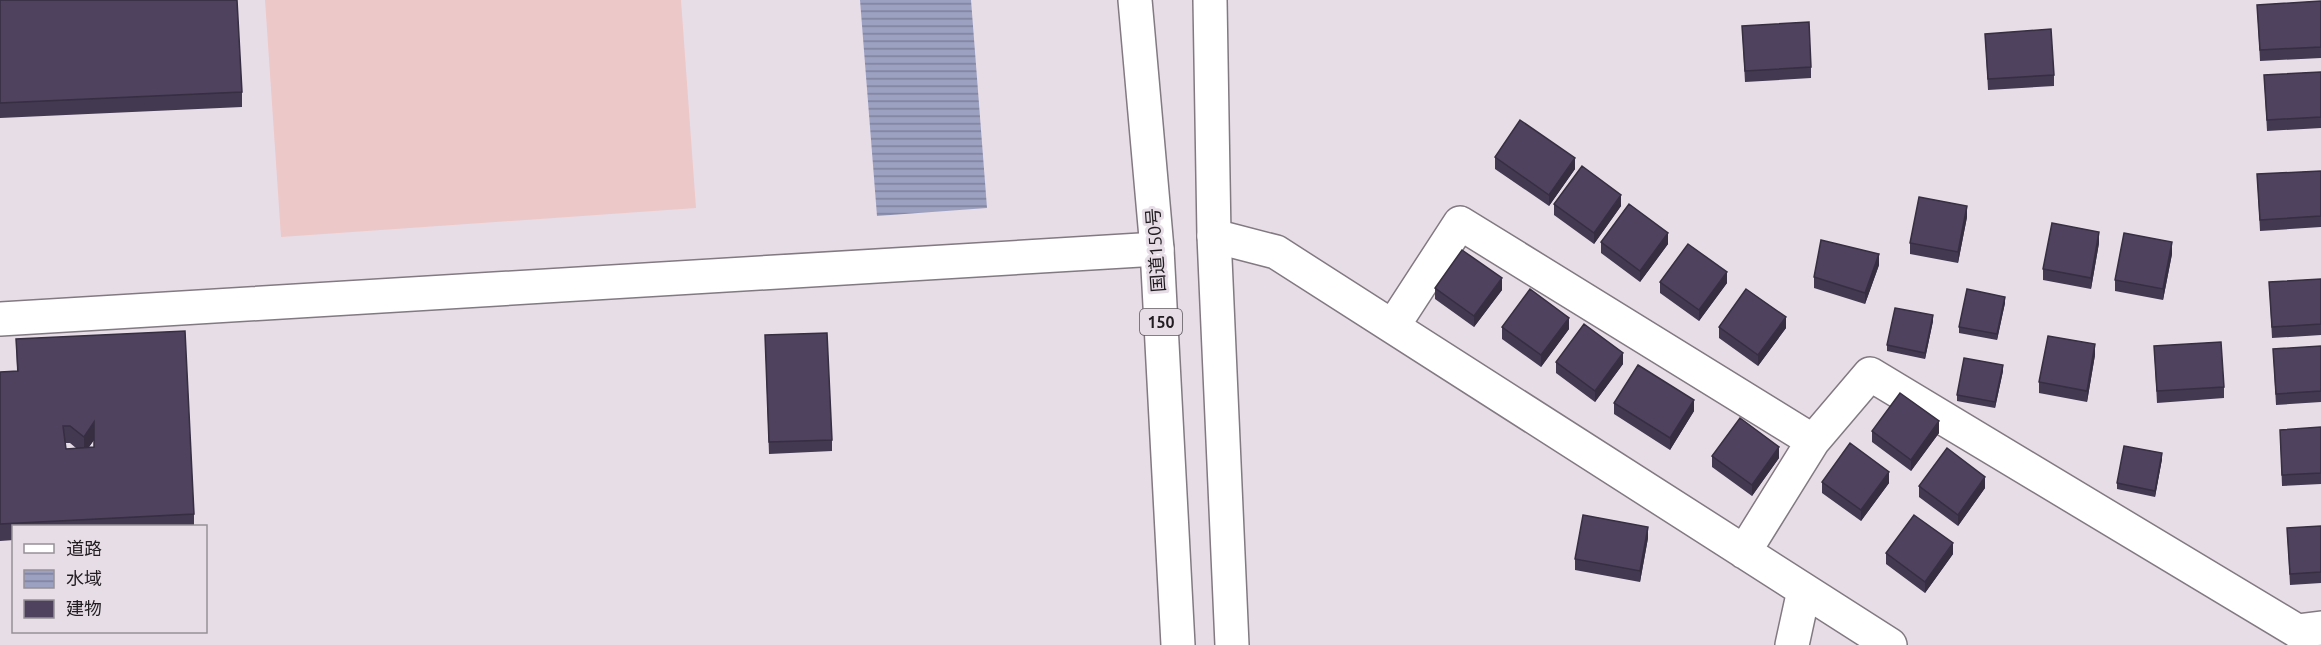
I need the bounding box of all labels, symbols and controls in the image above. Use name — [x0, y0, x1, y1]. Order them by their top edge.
street label: 国道150号 — [1142, 207, 1168, 293]
road number: 150 — [1140, 309, 1182, 335]
legend — [12, 525, 207, 633]
text: 道路 — [66, 538, 102, 558]
text: 水域 — [66, 568, 102, 588]
text: 建物 — [66, 598, 102, 618]

